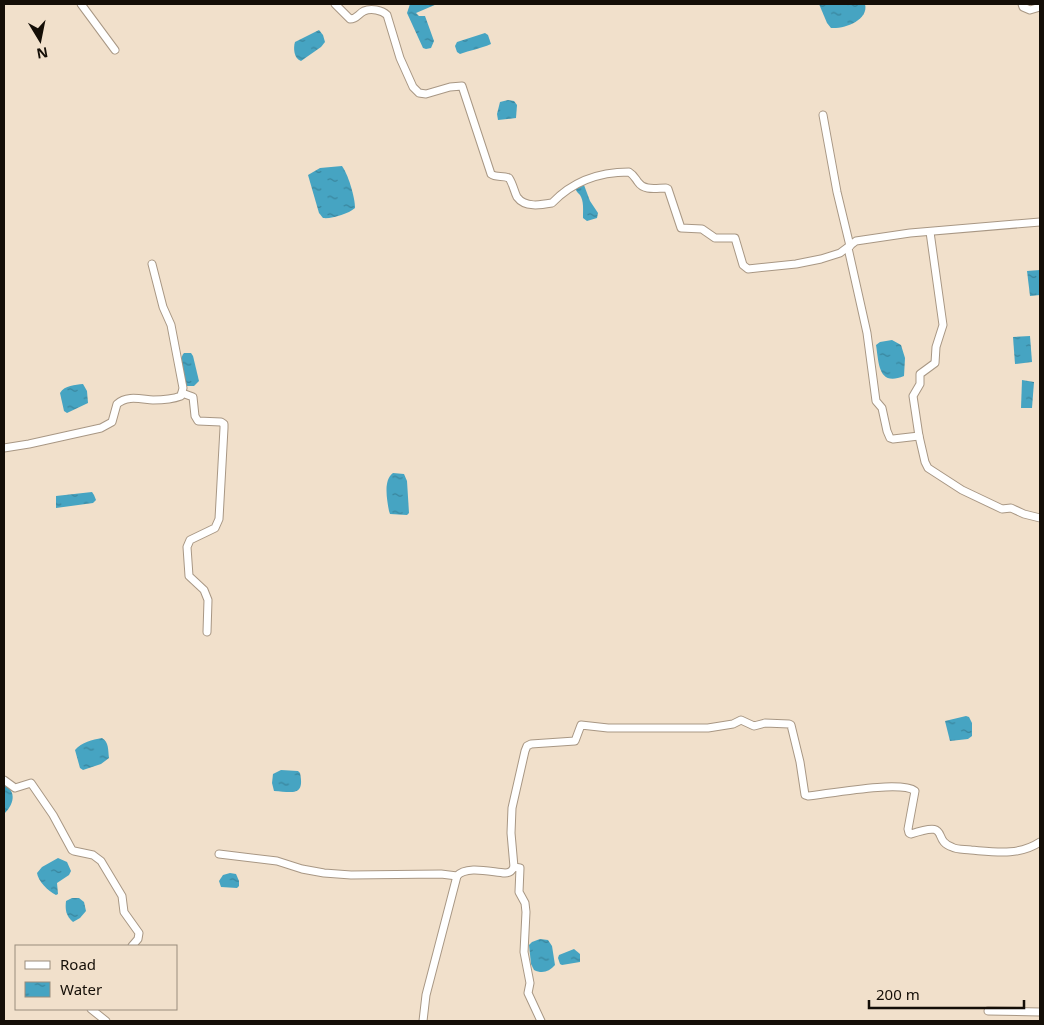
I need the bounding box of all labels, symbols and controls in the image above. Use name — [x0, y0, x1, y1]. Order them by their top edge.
north arrow — [15, 15, 65, 65]
text: N — [35, 43, 50, 64]
legend — [15, 945, 178, 1010]
text: Road — [60, 954, 96, 974]
scale bar — [869, 978, 1024, 1010]
text: Water — [60, 979, 102, 999]
text: 200 m — [876, 984, 920, 1004]

